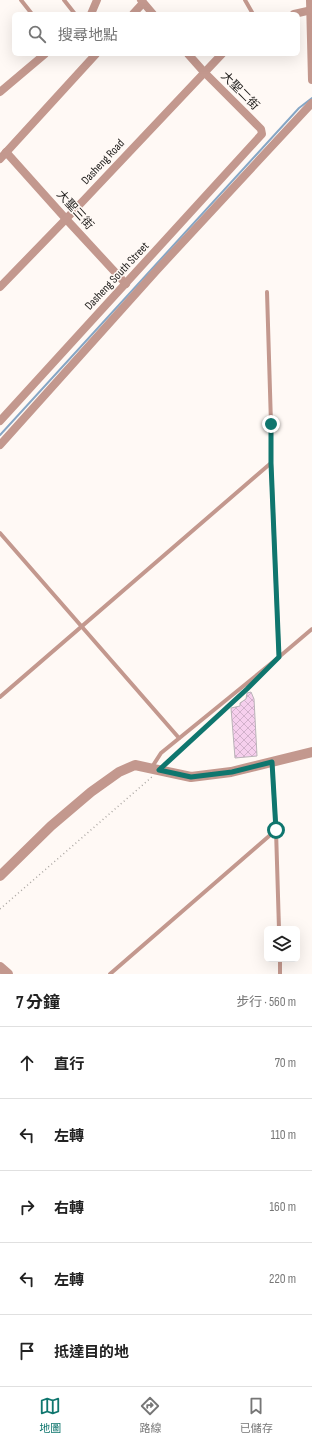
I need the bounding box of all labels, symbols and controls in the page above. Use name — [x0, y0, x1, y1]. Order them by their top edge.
search box — [12, 12, 300, 56]
icon: search — [26, 23, 48, 45]
text: 搜尋地點 — [58, 26, 118, 45]
street label: 大聖二街 — [218, 69, 262, 113]
street label: Dasheng Road — [78, 136, 128, 188]
street label: 大聖三街 — [53, 187, 97, 233]
street label: Dasheng South Street — [82, 239, 153, 313]
route end — [262, 415, 280, 433]
route start — [267, 821, 285, 839]
map controls — [264, 926, 300, 962]
button: layers — [264, 926, 300, 962]
text: 7 分鐘 — [16, 993, 60, 1013]
text: 步行 · 560 m — [236, 994, 296, 1010]
icon: ahead — [16, 1052, 38, 1074]
text: 直行 — [54, 1055, 84, 1074]
text: 70 m — [275, 1055, 296, 1071]
icon: left — [16, 1124, 38, 1146]
text: 左轉 — [54, 1127, 84, 1146]
text: 110 m — [271, 1127, 296, 1143]
icon: right — [16, 1196, 38, 1218]
text: 右轉 — [54, 1199, 84, 1218]
text: 160 m — [270, 1199, 296, 1215]
icon: left — [16, 1268, 38, 1290]
text: 左轉 — [54, 1271, 84, 1290]
text: 220 m — [269, 1271, 296, 1287]
icon: arrive — [16, 1340, 38, 1362]
text: 抵達目的地 — [54, 1343, 129, 1362]
tab: 地圖 — [39, 1395, 61, 1435]
tab: 路線 — [139, 1395, 161, 1435]
tab: 已儲存 — [240, 1395, 273, 1435]

